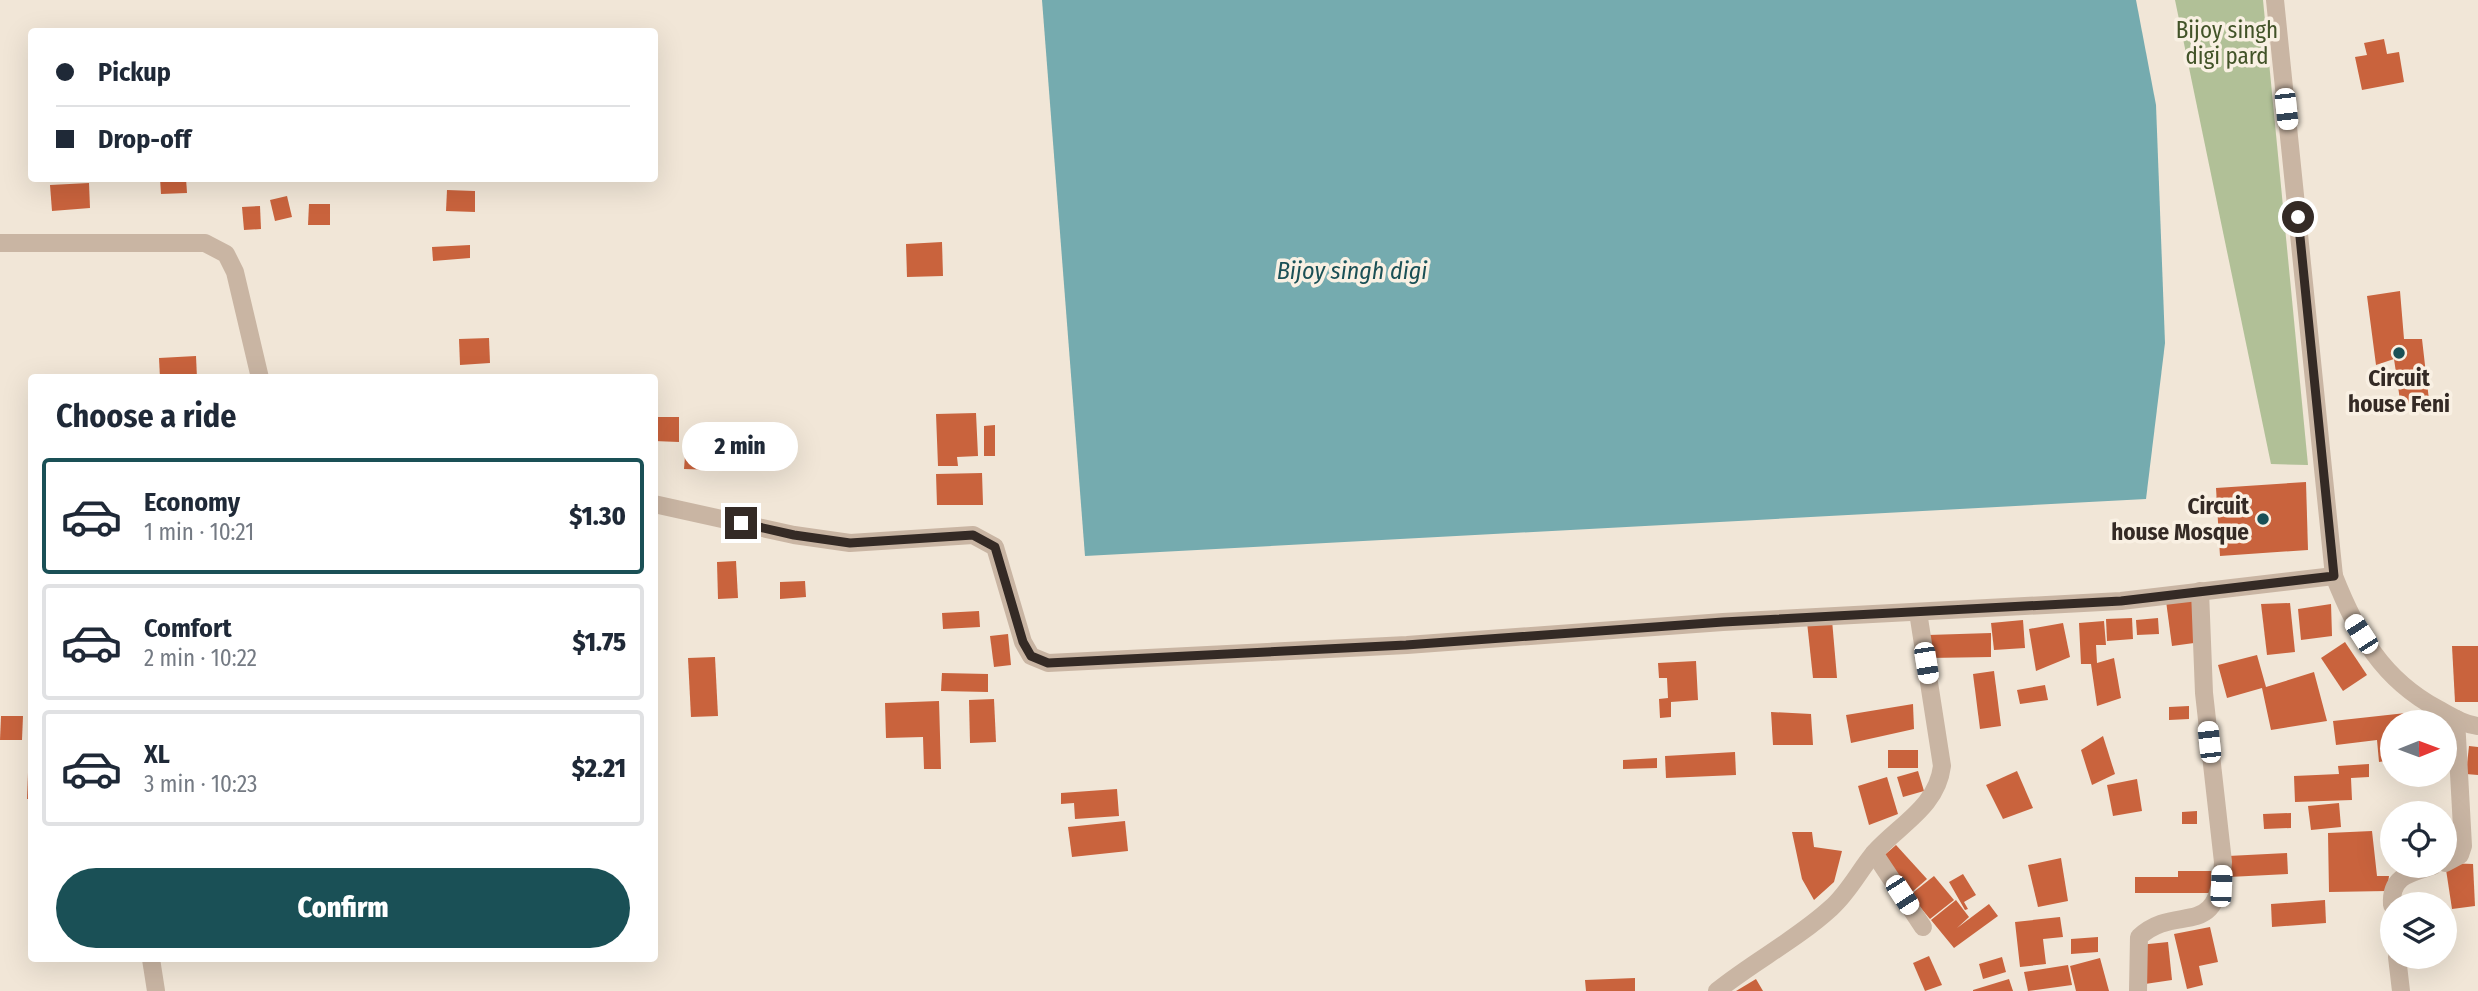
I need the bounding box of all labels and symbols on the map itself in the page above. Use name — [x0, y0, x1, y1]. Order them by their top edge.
park label: Bijoy singh digi pard — [2176, 16, 2278, 70]
car — [2274, 87, 2299, 131]
route start — [2282, 201, 2314, 233]
water label: Bijoy singh digi — [1277, 257, 1427, 285]
marker: Circuit house Feni — [2391, 345, 2407, 361]
place label: Circuit house Feni — [2348, 364, 2450, 418]
callout: 2 min — [683, 421, 799, 470]
place label: Circuit house Mosque — [2111, 492, 2250, 546]
route end — [725, 507, 757, 539]
marker: Circuit house Mosque — [2255, 511, 2271, 527]
car — [2341, 611, 2382, 657]
car — [1913, 641, 1940, 685]
north arrow — [2380, 710, 2457, 788]
car — [2197, 720, 2222, 764]
car — [2210, 864, 2233, 908]
car — [1882, 872, 1923, 918]

